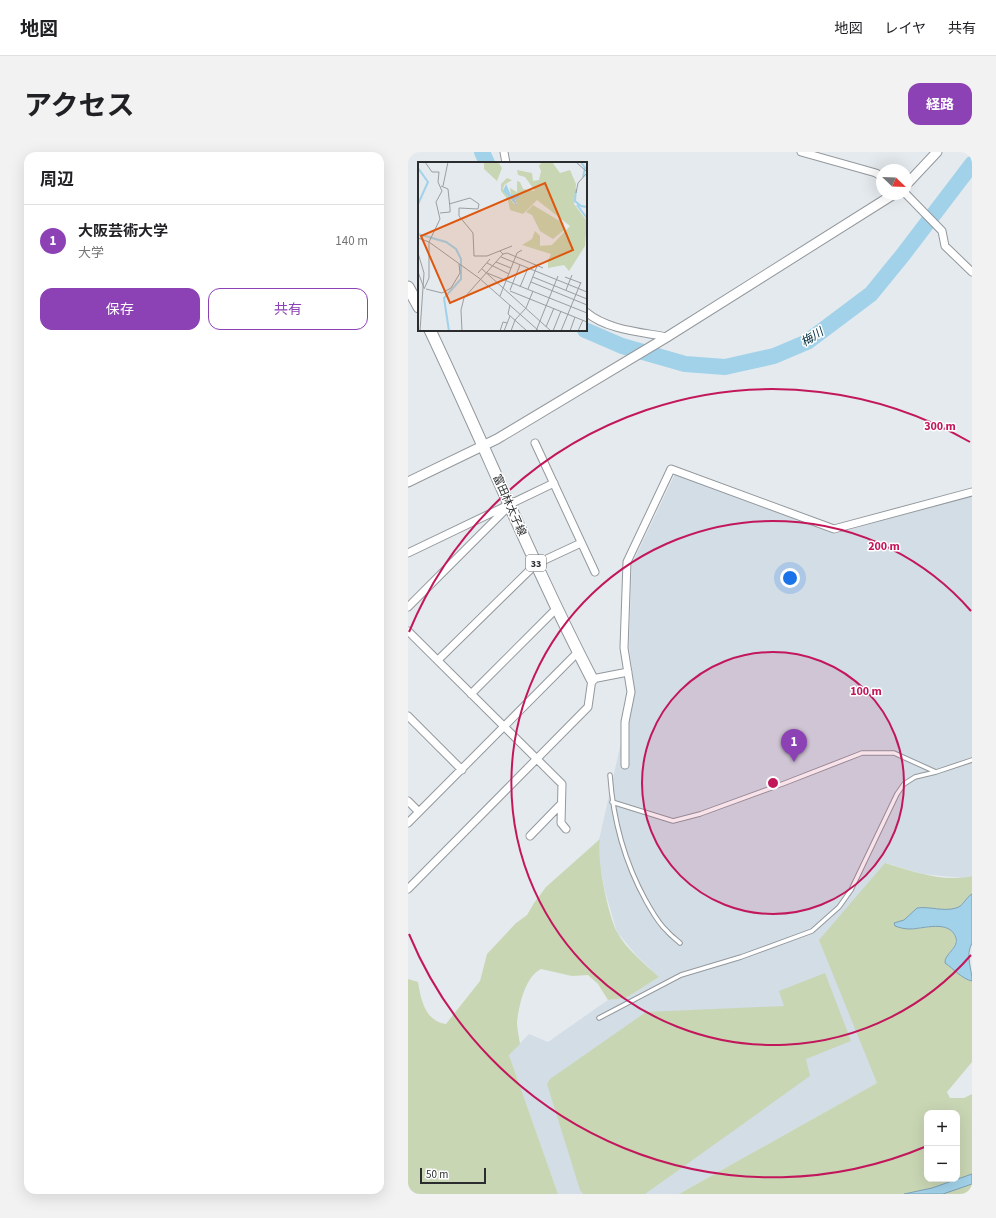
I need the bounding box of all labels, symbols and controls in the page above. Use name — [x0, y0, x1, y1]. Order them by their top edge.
text: 地図 — [20, 16, 58, 43]
text: 地図 — [834, 19, 862, 39]
text: レイヤ — [884, 19, 926, 39]
text: 共有 — [948, 19, 976, 39]
button: 経路 — [908, 83, 972, 125]
text: アクセス — [24, 86, 135, 126]
inset map — [418, 162, 587, 331]
north arrow — [876, 164, 912, 200]
text: 周辺 — [40, 168, 74, 192]
text: 大阪芸術大学 — [78, 221, 168, 242]
text: 1 — [50, 232, 56, 250]
text: 140 m — [335, 232, 368, 250]
text: 大学 — [78, 244, 104, 262]
button: 保存 — [40, 288, 200, 330]
button: 共有 — [208, 288, 368, 330]
water label: 梅川 — [798, 323, 829, 351]
text: 300 m — [924, 418, 956, 435]
street label: 富田林太子線 — [489, 472, 530, 538]
text: 200 m — [868, 538, 900, 555]
road number: 33 — [526, 555, 546, 571]
your location — [780, 568, 800, 588]
text: 100 m — [850, 683, 882, 700]
pin: 1 — [781, 729, 807, 762]
centre of rings — [766, 776, 780, 790]
map controls — [924, 1110, 960, 1182]
button: + — [924, 1110, 960, 1146]
button: − — [924, 1146, 960, 1182]
scale bar — [420, 1166, 486, 1185]
text: 50 m — [426, 1167, 448, 1182]

